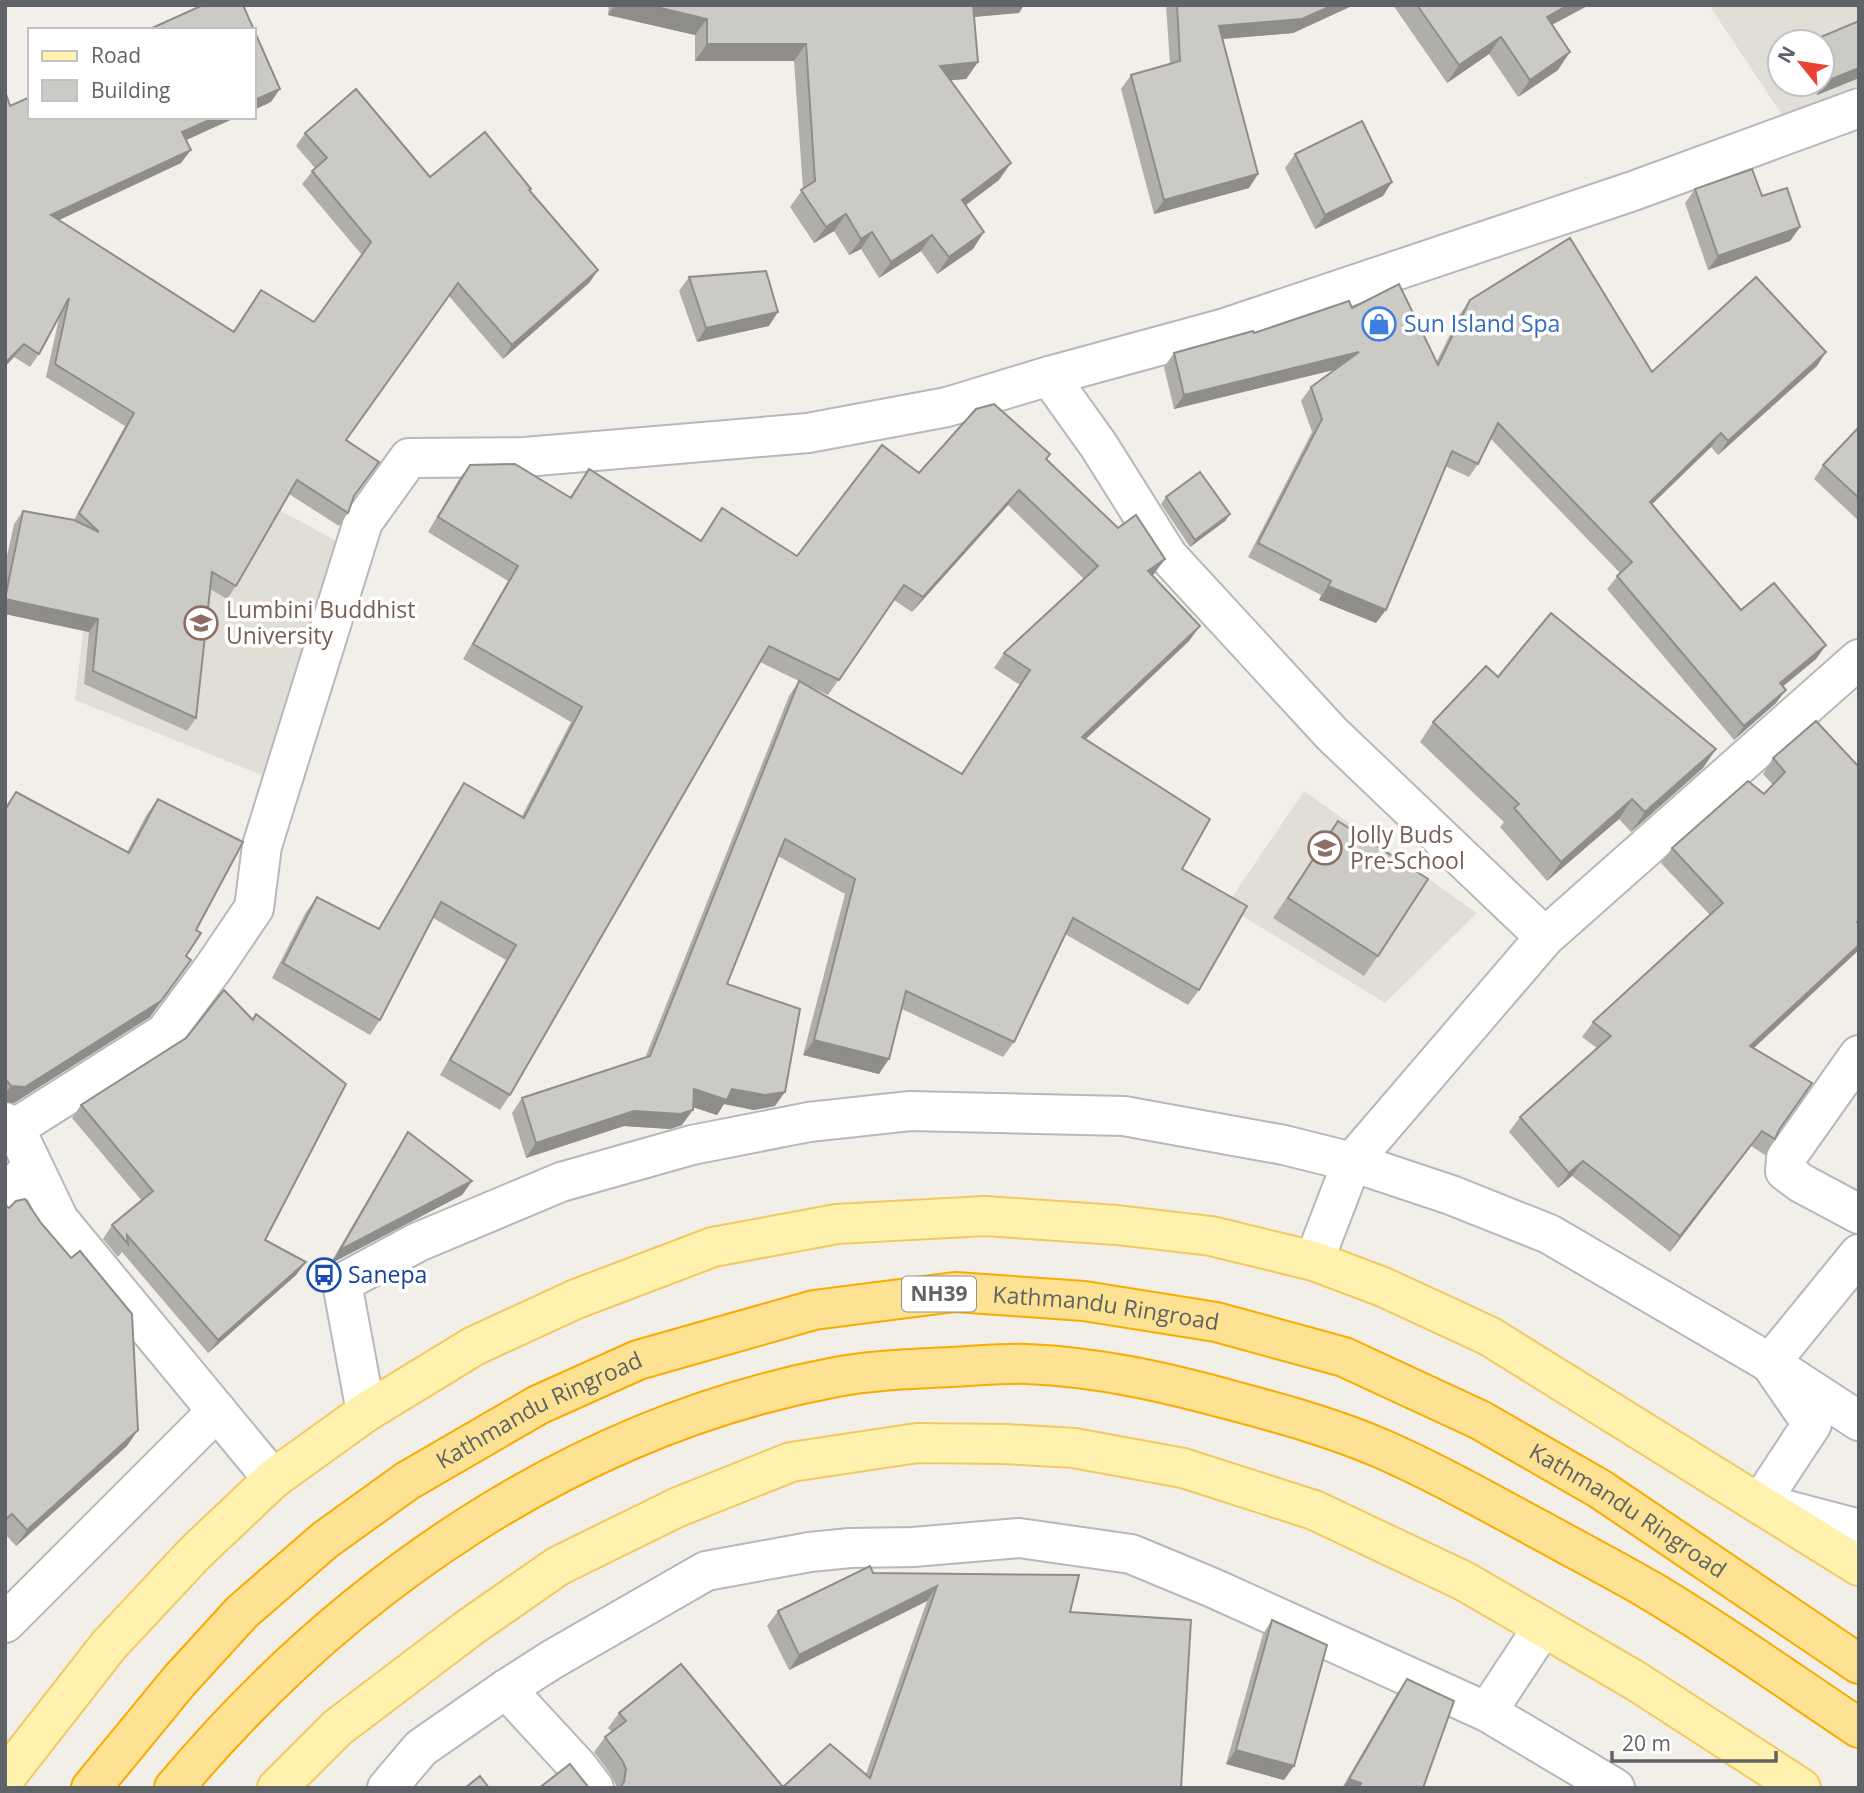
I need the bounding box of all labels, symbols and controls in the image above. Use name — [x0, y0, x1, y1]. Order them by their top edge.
legend — [28, 28, 256, 119]
north arrow — [1766, 28, 1836, 98]
text: Road — [91, 41, 141, 69]
text: N — [1771, 41, 1801, 68]
text: Building — [91, 76, 170, 104]
shop icon: Sun Island Spa — [1360, 305, 1398, 343]
place label: Sun Island Spa — [1404, 307, 1560, 339]
place label: Lumbini Buddhist University — [226, 593, 415, 651]
school or university icon: Lumbini Buddhist University — [182, 604, 220, 642]
place label: Jolly Buds Pre-School — [1348, 818, 1465, 876]
school or university icon: Jolly Buds Pre-School — [1306, 829, 1344, 867]
bus stop icon: Sanepa — [305, 1256, 343, 1294]
place label: Sanepa — [348, 1258, 427, 1290]
road number: NH39 — [902, 1276, 976, 1312]
street label: Kathmandu Ringroad — [992, 1278, 1222, 1337]
street label: Kathmandu Ringroad — [430, 1343, 647, 1476]
street label: Kathmandu Ringroad — [1524, 1435, 1733, 1585]
scale bar — [1612, 1720, 1776, 1764]
text: 20 m — [1622, 1729, 1671, 1757]

